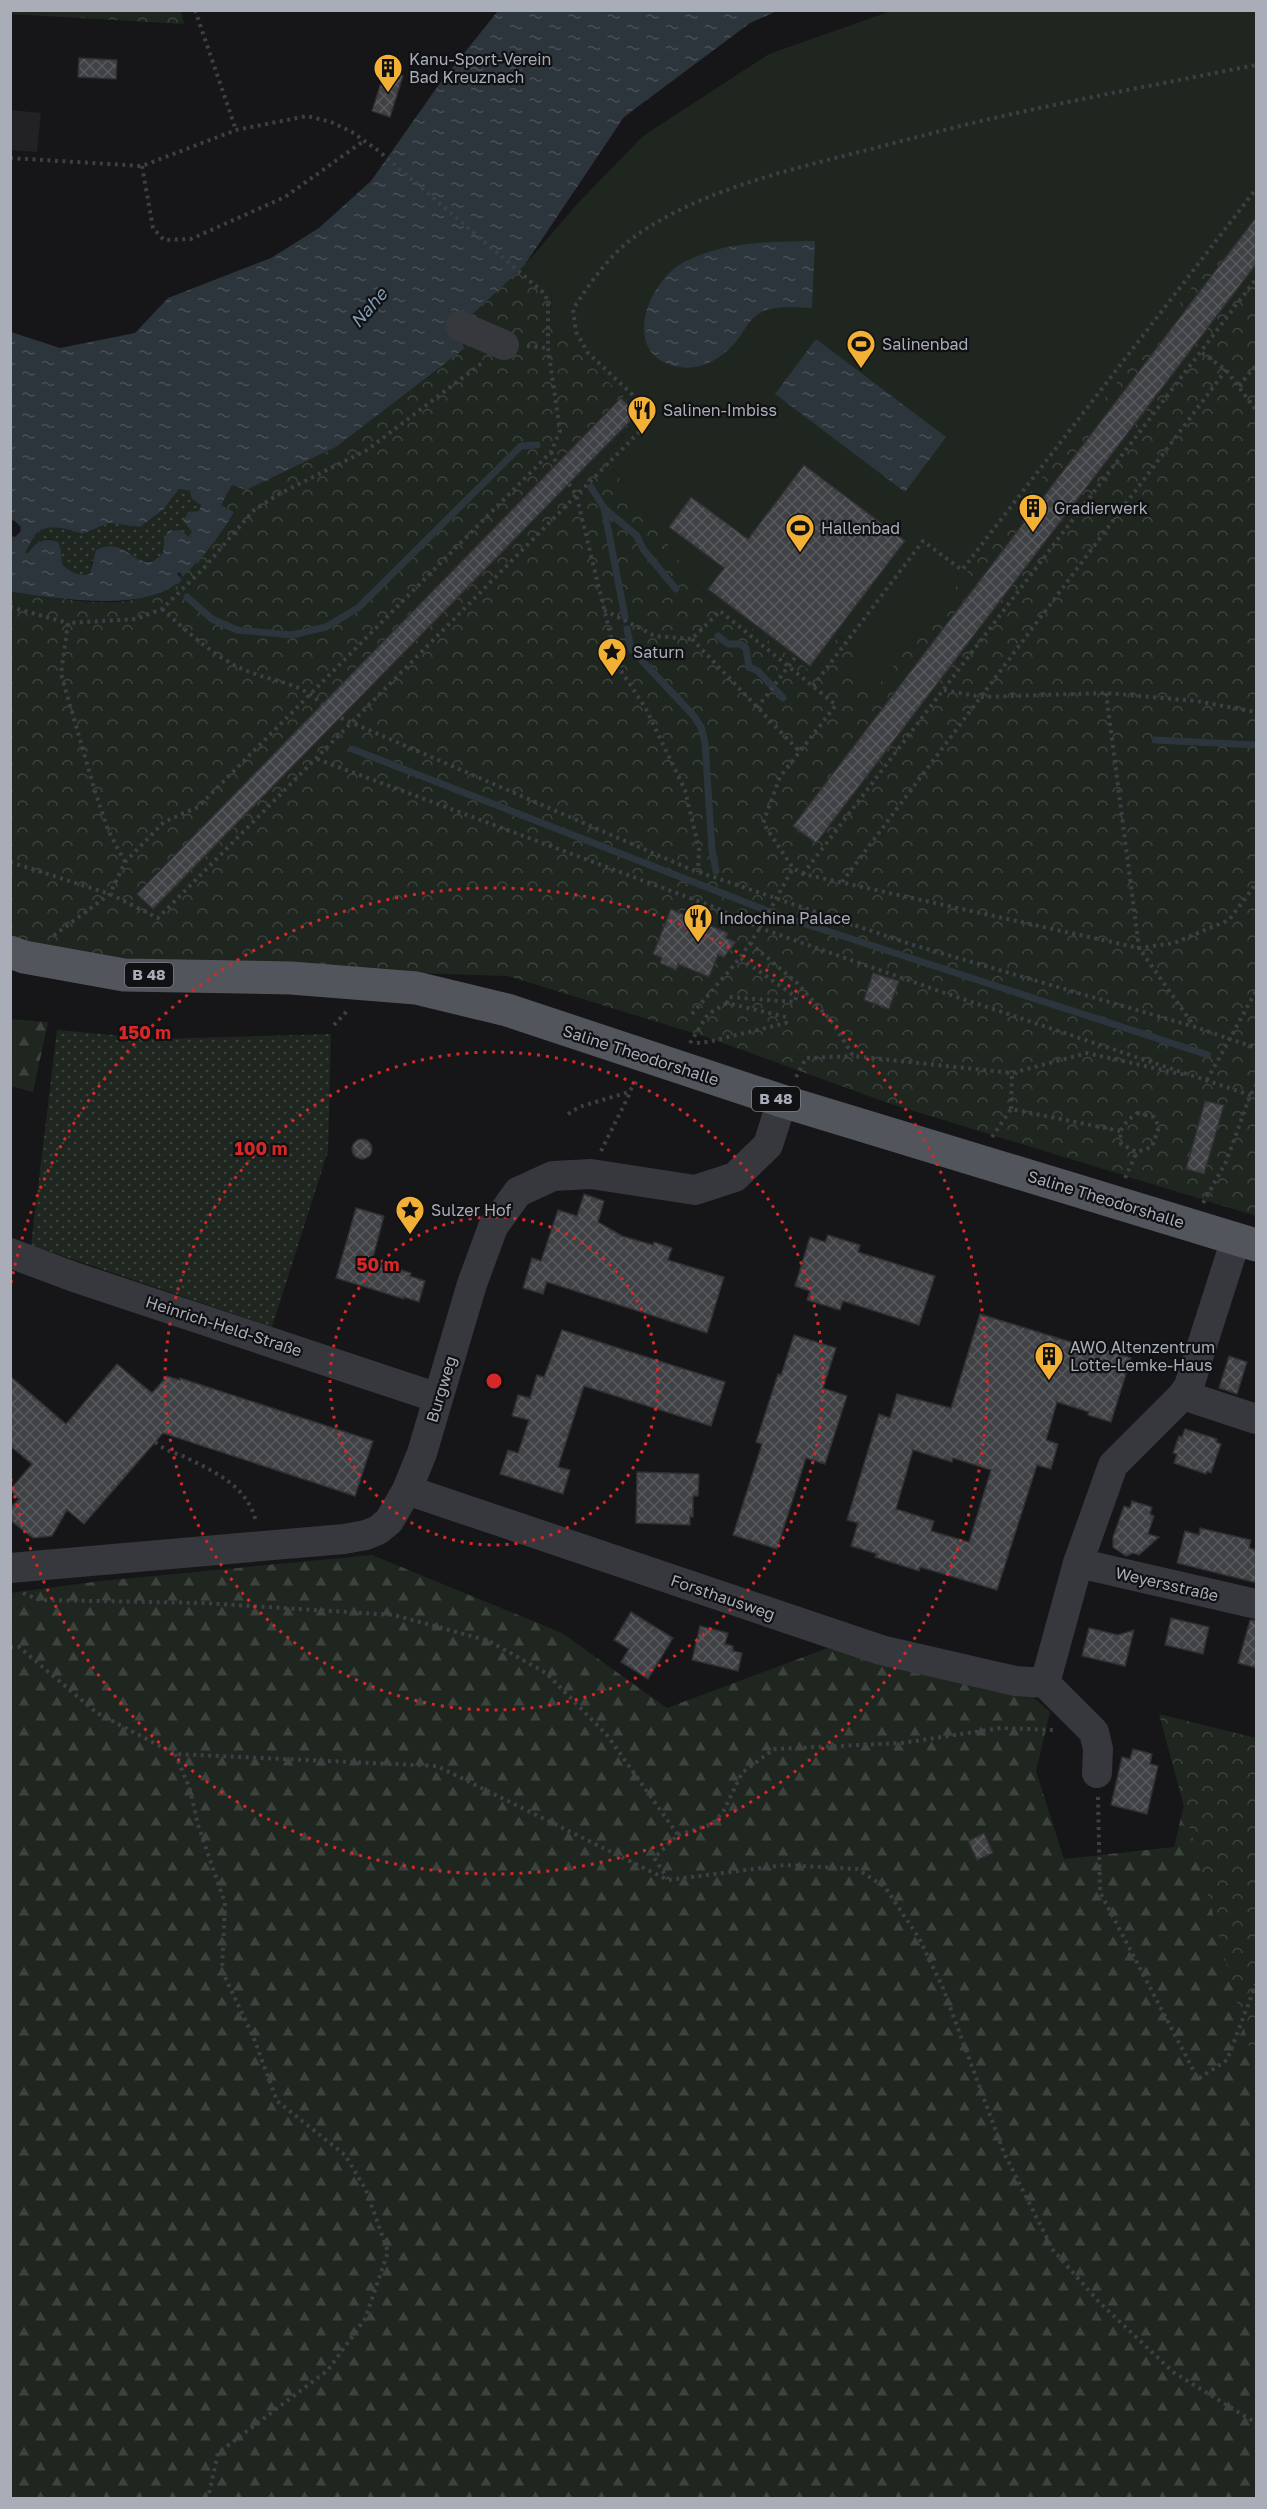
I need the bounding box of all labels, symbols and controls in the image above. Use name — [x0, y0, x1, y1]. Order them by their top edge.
place label: Kanu-Sport-Verein Bad Kreuznach — [409, 49, 551, 87]
building icon: Kanu-Sport-Verein Bad Kreuznach — [372, 52, 404, 94]
water label: Nahe — [345, 282, 392, 332]
sports icon: Salinenbad — [845, 328, 877, 370]
place label: Salinenbad — [882, 334, 968, 354]
restaurant icon: Salinen-Imbiss — [626, 394, 658, 436]
place label: Salinen-Imbiss — [663, 400, 777, 420]
building icon: Gradierwerk — [1017, 492, 1049, 534]
place label: Gradierwerk — [1054, 498, 1148, 518]
sports icon: Hallenbad — [784, 512, 816, 554]
place label: Hallenbad — [821, 518, 900, 538]
place icon: Saturn — [596, 636, 628, 678]
place label: Saturn — [633, 642, 684, 662]
restaurant icon: Indochina Palace — [682, 902, 714, 944]
place label: Indochina Palace — [719, 908, 851, 928]
road number: B 48 — [125, 963, 173, 987]
street label: Saline Theodorshalle — [560, 1020, 722, 1090]
text: 150 m — [119, 1021, 171, 1043]
road number: B 48 — [752, 1087, 800, 1111]
text: 100 m — [235, 1137, 287, 1159]
street label: Saline Theodorshalle — [1025, 1166, 1187, 1232]
place icon: Sulzer Hof — [394, 1194, 426, 1236]
place label: Sulzer Hof — [431, 1200, 511, 1220]
text: 50 m — [357, 1253, 399, 1275]
street label: Heinrich-Held-Straße — [143, 1291, 305, 1361]
place label: AWO Altenzentrum Lotte-Lemke-Haus — [1070, 1337, 1215, 1375]
building icon: AWO Altenzentrum Lotte-Lemke-Haus — [1033, 1340, 1065, 1382]
street label: Burgweg — [421, 1353, 461, 1425]
centre of rings — [484, 1371, 504, 1391]
street label: Weyersstraße — [1114, 1562, 1220, 1606]
street label: Forsthausweg — [668, 1570, 778, 1624]

